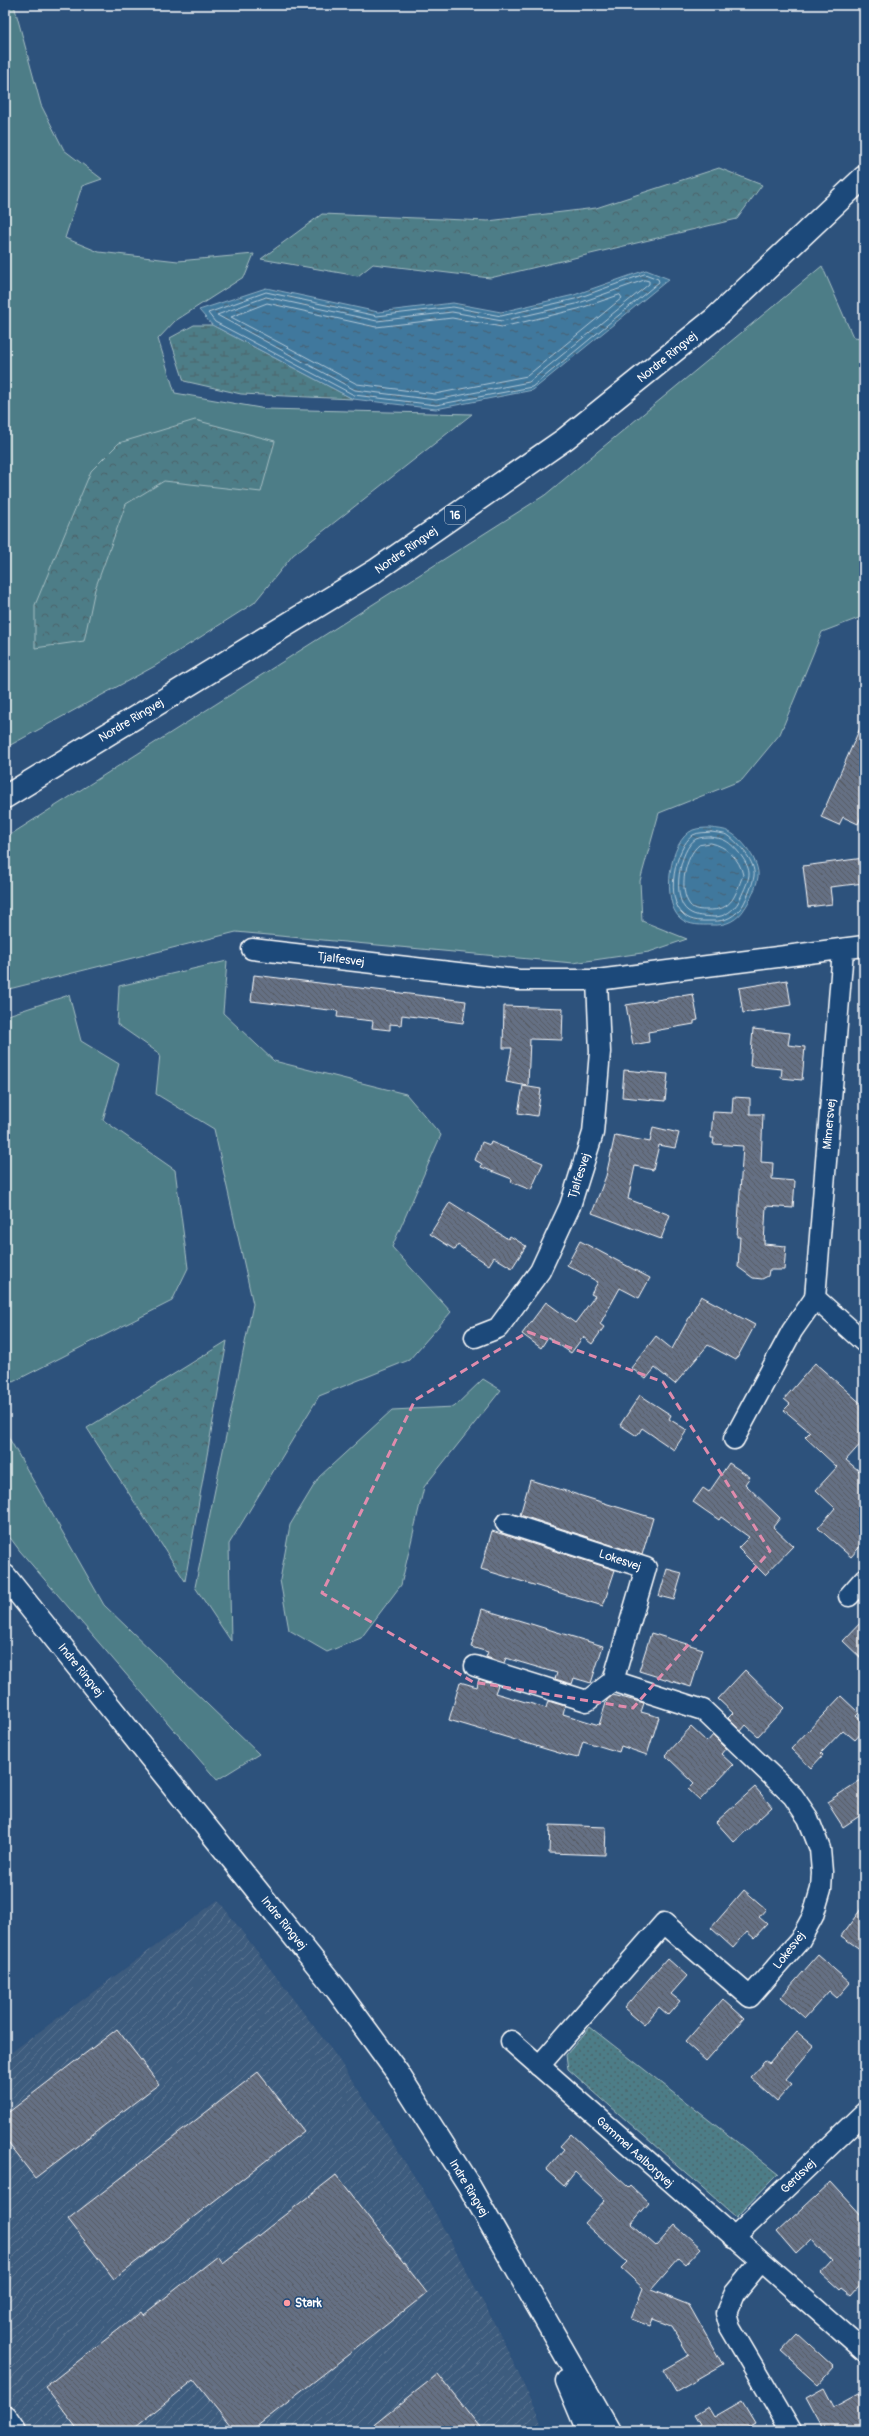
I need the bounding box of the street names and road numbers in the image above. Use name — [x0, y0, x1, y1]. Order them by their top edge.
street label: Nordre Ringvej — [634, 328, 701, 386]
road number: 16 — [445, 506, 465, 524]
street label: Nordre Ringvej — [372, 523, 441, 577]
street label: Nordre Ringvej — [96, 695, 167, 746]
street label: Tjalfesvej — [317, 949, 366, 970]
street label: Mimersvej — [820, 1098, 839, 1150]
street label: Tjalfesvej — [565, 1151, 594, 1201]
street label: Lokesvej — [597, 1546, 643, 1575]
street label: Indre Ringvej — [54, 1641, 107, 1700]
street label: Indre Ringvej — [257, 1894, 310, 1953]
street label: Lokesvej — [770, 1928, 809, 1972]
street label: Gammel Aalborgvej — [593, 2114, 677, 2191]
street label: Gerdsvej — [778, 2156, 819, 2197]
street label: Indre Ringvej — [446, 2157, 492, 2220]

